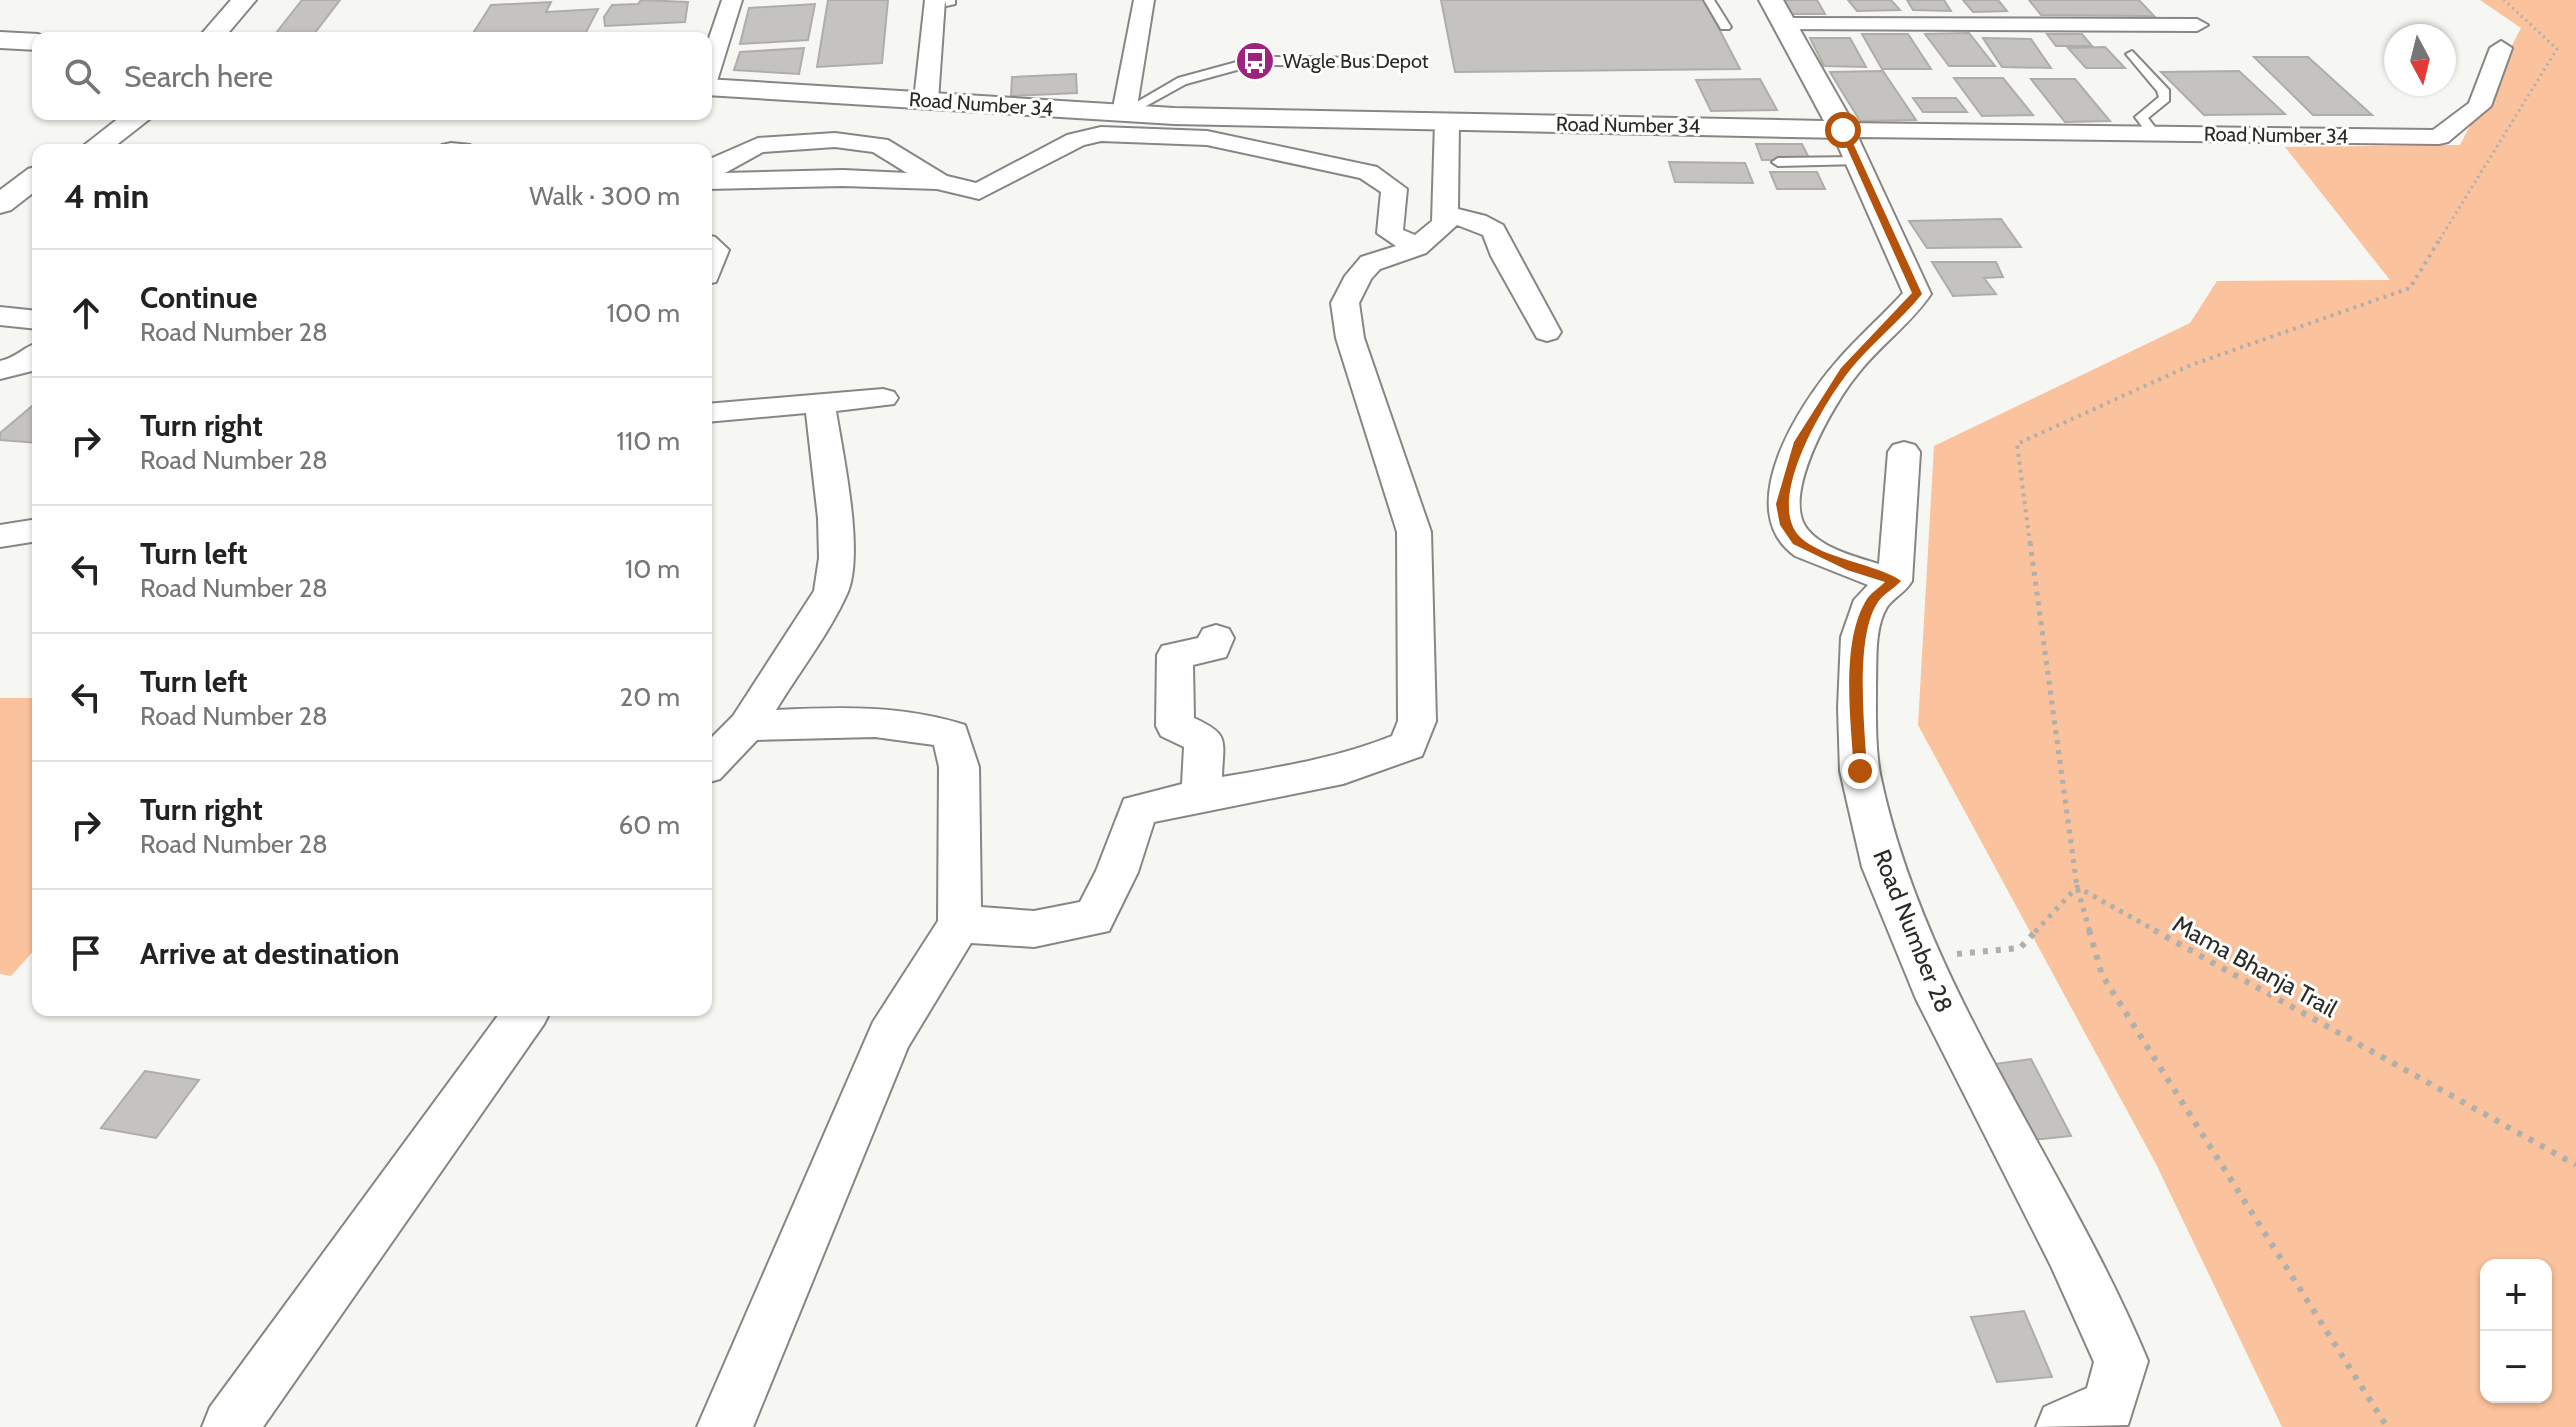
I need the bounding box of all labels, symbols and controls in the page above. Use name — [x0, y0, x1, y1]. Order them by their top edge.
north arrow — [2384, 24, 2456, 96]
search box — [32, 32, 712, 120]
bus stop icon: Wagle Bus Depot — [1234, 40, 1276, 82]
place label: Wagle Bus Depot — [1283, 49, 1429, 73]
icon: search — [60, 54, 104, 98]
text: Search here — [124, 58, 273, 95]
street label: Road Number 34 — [908, 87, 1054, 121]
street label: Road Number 34 — [1556, 112, 1701, 138]
route start — [1825, 112, 1861, 148]
street label: Road Number 34 — [2204, 122, 2349, 148]
text: 4 min — [64, 175, 149, 217]
text: Walk · 300 m — [529, 180, 680, 212]
text: Continue — [140, 279, 257, 316]
icon: ahead — [64, 291, 108, 335]
text: 100 m — [607, 297, 680, 329]
text: Road Number 28 — [140, 316, 328, 348]
text: Turn right — [140, 407, 263, 444]
icon: right — [64, 419, 108, 463]
text: 110 m — [616, 425, 680, 457]
text: Road Number 28 — [140, 444, 328, 476]
text: Turn left — [140, 535, 248, 572]
icon: left — [64, 547, 108, 591]
text: 10 m — [625, 553, 680, 585]
text: Road Number 28 — [140, 572, 328, 604]
text: Turn left — [140, 663, 248, 700]
icon: left — [64, 675, 108, 719]
text: 20 m — [620, 681, 680, 713]
text: Road Number 28 — [140, 700, 328, 732]
route end — [1842, 753, 1878, 789]
text: Turn right — [140, 791, 263, 828]
icon: right — [64, 803, 108, 847]
text: 60 m — [618, 809, 680, 841]
text: Road Number 28 — [140, 828, 328, 860]
street label: Road Number 28 — [1867, 845, 1959, 1017]
street label: Mama Bhanja Trail — [2168, 909, 2342, 1023]
icon: arrive — [64, 931, 108, 975]
text: Arrive at destination — [140, 935, 400, 972]
map controls — [2480, 1259, 2552, 1403]
button: + — [2480, 1259, 2552, 1331]
button: − — [2480, 1331, 2552, 1403]

